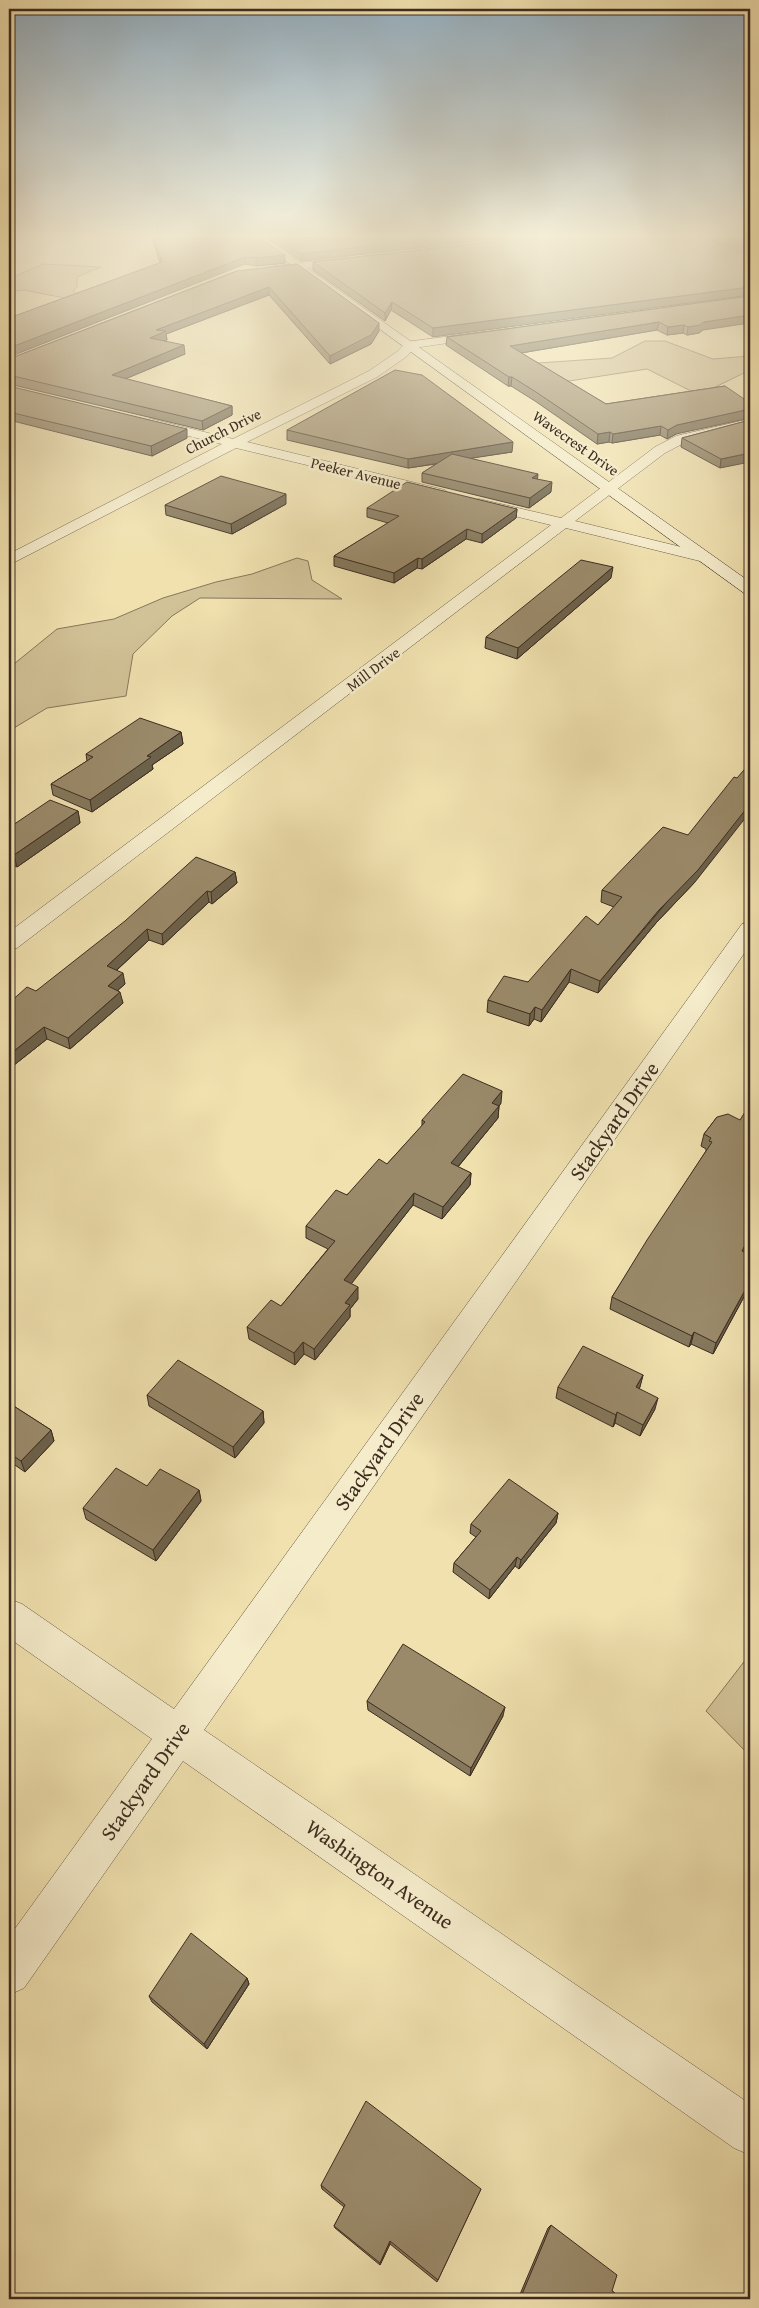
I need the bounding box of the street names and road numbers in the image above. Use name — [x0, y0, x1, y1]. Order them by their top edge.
street label: Church Drive — [181, 403, 265, 459]
street label: Wavecrest Drive — [529, 405, 623, 481]
street label: Peeker Avenue — [309, 452, 403, 494]
street label: Mill Drive — [342, 642, 404, 696]
street label: Stackyard Drive — [562, 1055, 667, 1187]
street label: Stackyard Drive — [327, 1385, 432, 1517]
street label: Stackyard Drive — [93, 1715, 198, 1847]
street label: Washington Avenue — [300, 1811, 460, 1937]

